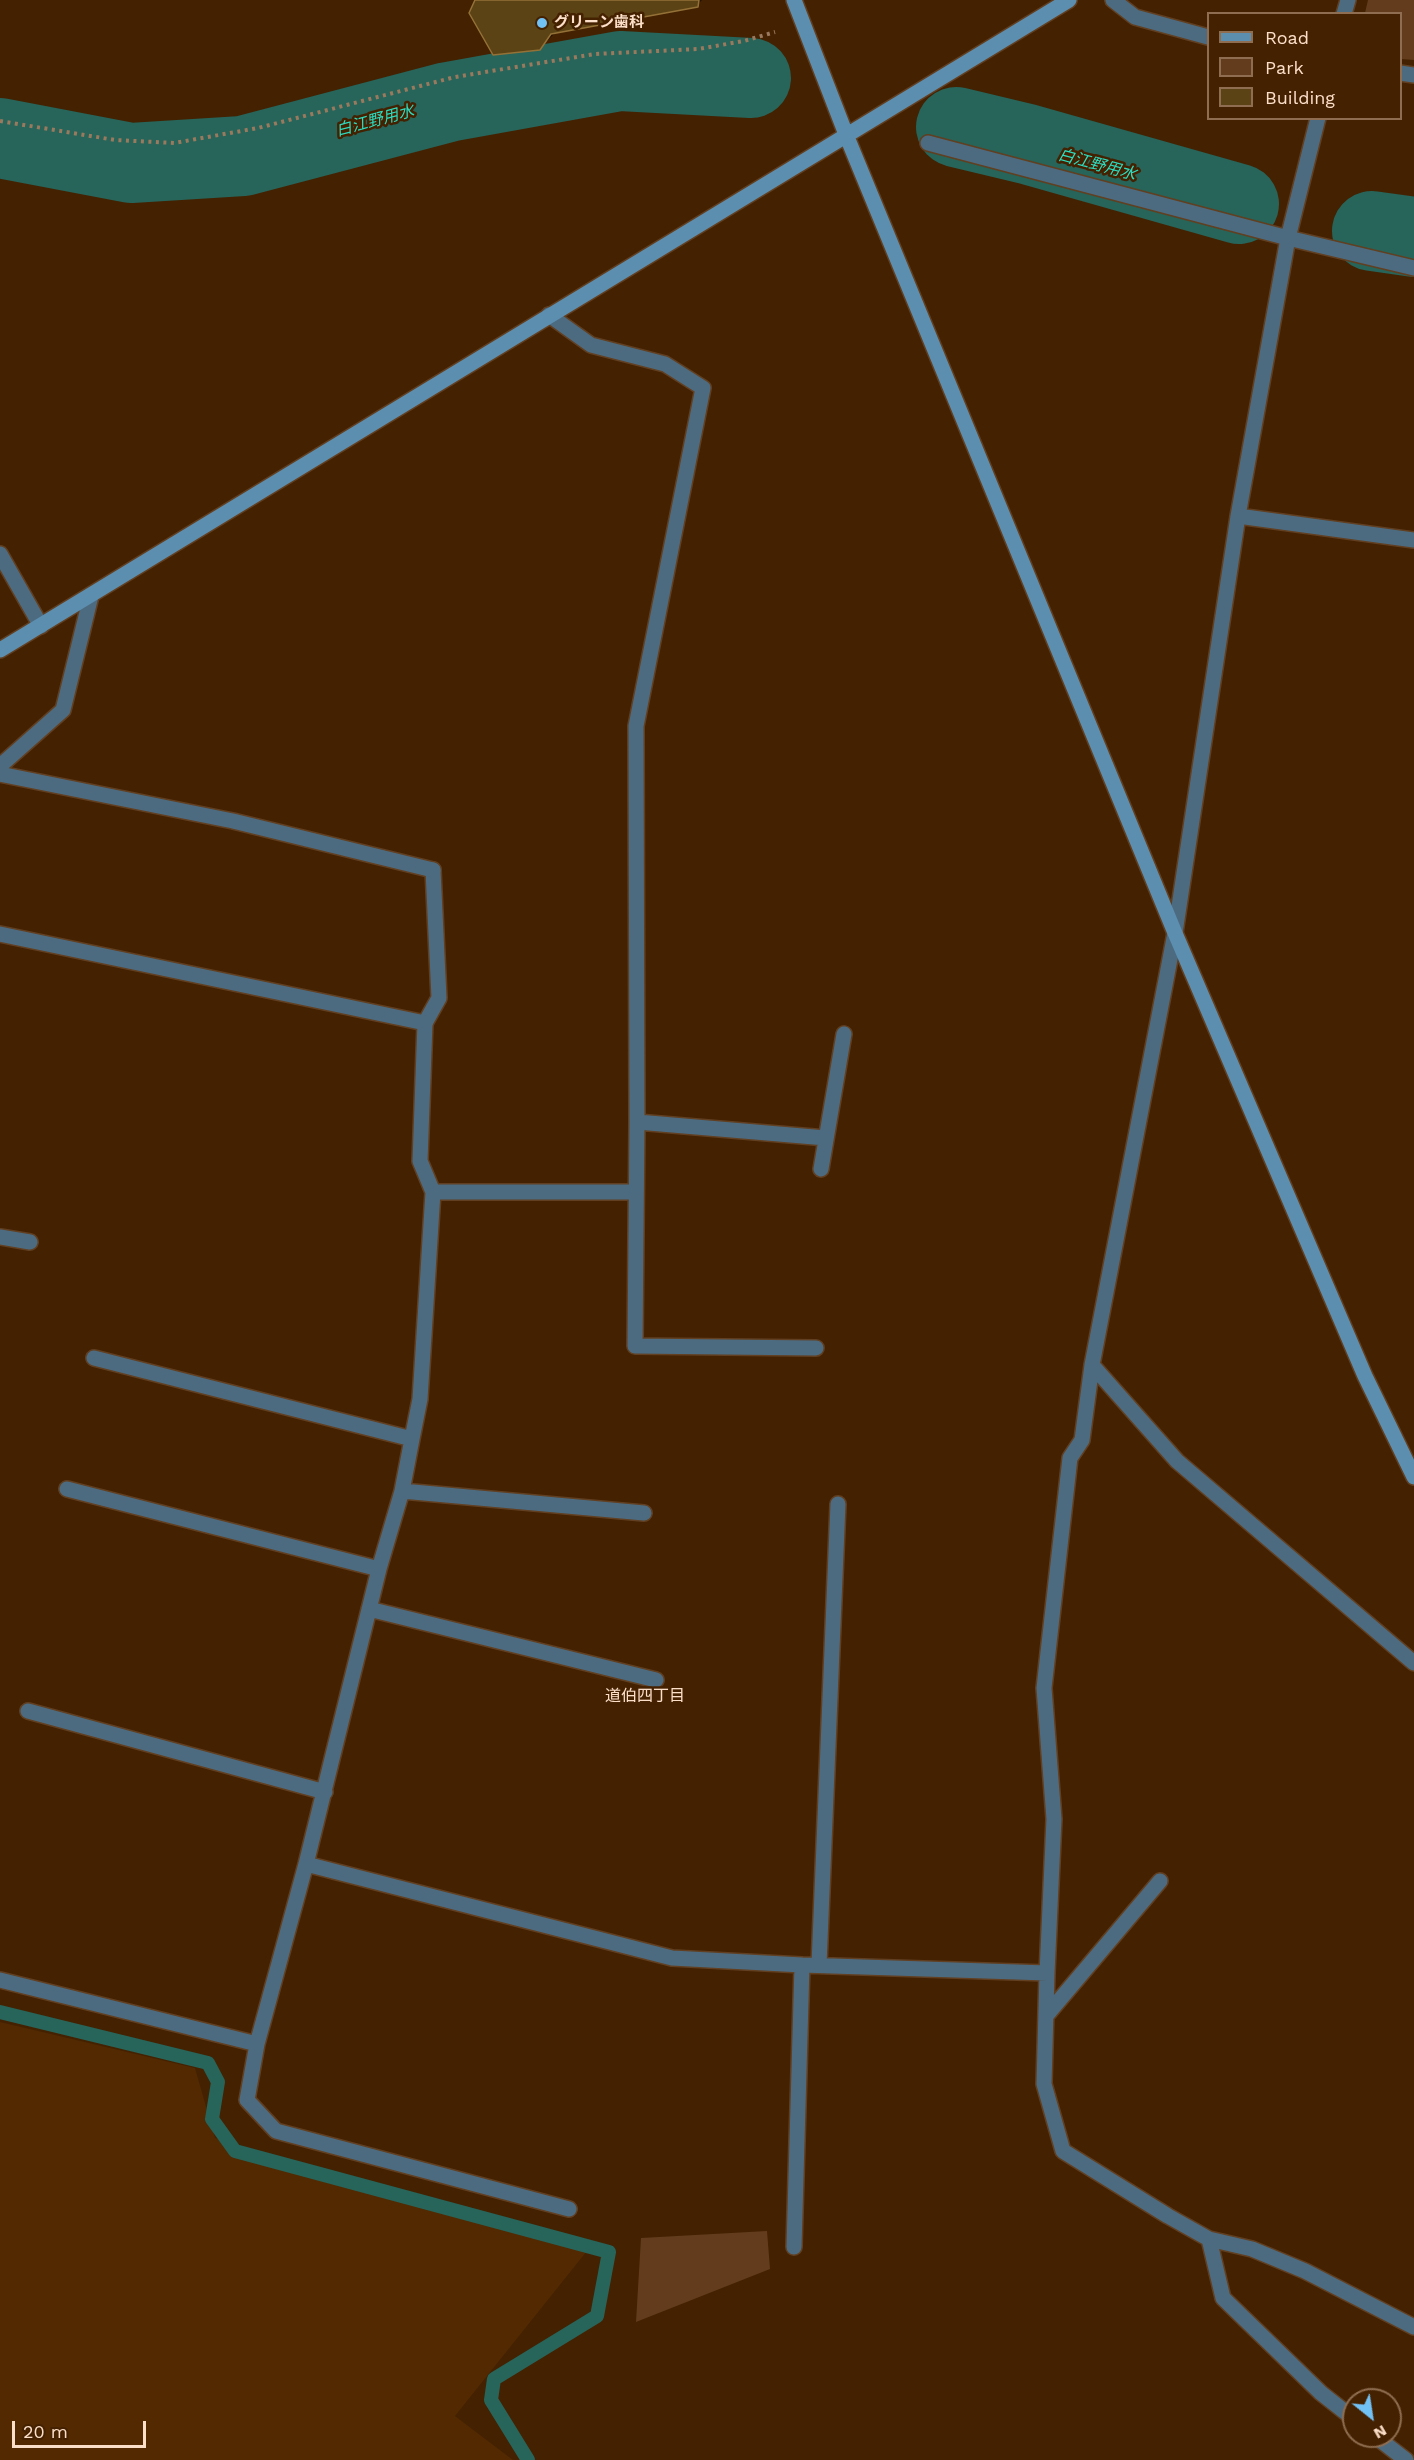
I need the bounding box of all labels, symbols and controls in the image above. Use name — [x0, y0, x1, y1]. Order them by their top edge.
legend — [1207, 12, 1402, 120]
place label: グリーン歯科 — [554, 14, 644, 32]
marker: グリーン歯科 — [535, 16, 549, 30]
text: Road — [1265, 27, 1309, 48]
text: Park — [1265, 57, 1304, 78]
text: Building — [1265, 87, 1335, 108]
water label: 白江野用水 — [334, 101, 416, 141]
water label: 白江野用水 — [1056, 145, 1138, 185]
district label: 道伯四丁目 — [605, 1686, 685, 1706]
north arrow — [1342, 2388, 1402, 2448]
scale bar — [15, 2409, 148, 2447]
text: 20 m — [23, 2421, 68, 2442]
text: N — [1370, 2421, 1390, 2443]

